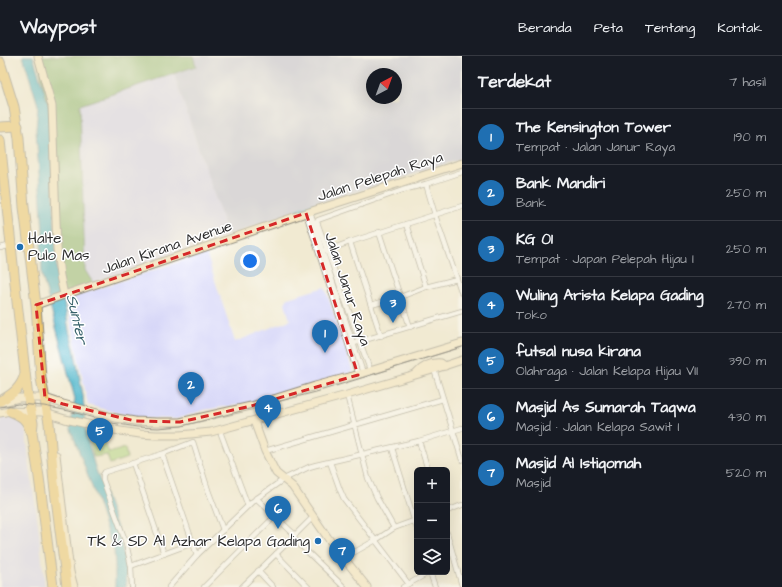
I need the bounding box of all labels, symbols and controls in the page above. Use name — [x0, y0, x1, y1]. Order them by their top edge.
text: Waypost — [20, 14, 96, 41]
text: Beranda — [518, 18, 572, 38]
text: Peta — [594, 18, 623, 38]
text: Tentang — [645, 18, 695, 38]
text: Kontak — [717, 18, 762, 38]
north arrow — [366, 68, 402, 104]
text: Terdekat — [478, 70, 551, 94]
text: 7 hasil — [729, 73, 766, 91]
text: The Kensington Tower — [516, 117, 671, 138]
text: 1 — [490, 128, 492, 146]
text: 190 m — [733, 128, 766, 146]
text: Tempat · Jalan Janur Raya — [516, 138, 675, 156]
street label: Jalan Pelepah Raya — [315, 146, 446, 208]
text: Bank Mandiri — [516, 173, 605, 194]
text: 2 — [487, 184, 495, 202]
text: 250 m — [726, 184, 766, 202]
text: Bank — [516, 194, 546, 212]
street label: Jalan Kirana Avenue — [99, 215, 235, 280]
place label: Halte Pulo Mas — [28, 228, 90, 266]
text: KG 01 — [516, 229, 553, 250]
street label: Jalan Janur Raya — [318, 230, 376, 349]
text: 3 — [488, 240, 494, 258]
text: 250 m — [726, 240, 766, 258]
marker: Halte Pulo Mas — [15, 242, 25, 252]
text: Tempat · Japan Pelepah Hijau I — [516, 250, 694, 268]
your location — [240, 251, 260, 271]
text: Wuling Arista Kelapa Gading — [516, 285, 703, 306]
pin: 3 — [380, 290, 406, 323]
water label: Sunter — [61, 292, 94, 348]
text: 4 — [487, 296, 495, 314]
text: 270 m — [727, 296, 766, 314]
text: Toko — [516, 306, 547, 324]
pin: 1 — [312, 320, 338, 353]
text: futsal nusa kirana — [516, 341, 641, 362]
text: 5 — [486, 352, 496, 370]
text: 390 m — [728, 352, 766, 370]
text: Olahraga · Jalan Kelapa Hijau VII — [516, 362, 698, 380]
pin: 2 — [178, 372, 204, 405]
pin: 4 — [255, 395, 281, 428]
text: Masjid As Sumarah Taqwa — [516, 397, 696, 418]
text: 6 — [487, 408, 495, 426]
text: 430 m — [727, 408, 766, 426]
pin: 5 — [87, 418, 113, 451]
text: Masjid · Jalan Kelapa Sawit I — [516, 418, 679, 436]
text: Masjid Al Istiqomah — [516, 453, 641, 474]
text: 7 — [487, 464, 495, 482]
text: 520 m — [726, 464, 766, 482]
map controls — [414, 467, 450, 575]
button: + — [414, 467, 450, 503]
text: Masjid — [516, 474, 551, 492]
pin: 6 — [265, 496, 291, 529]
button: − — [414, 503, 450, 539]
place label: TK & SD Al Azhar Kelapa Gading — [87, 531, 310, 553]
marker: TK & SD Al Azhar Kelapa Gading — [313, 536, 323, 546]
pin: 7 — [329, 538, 355, 571]
button: layers — [414, 539, 450, 575]

